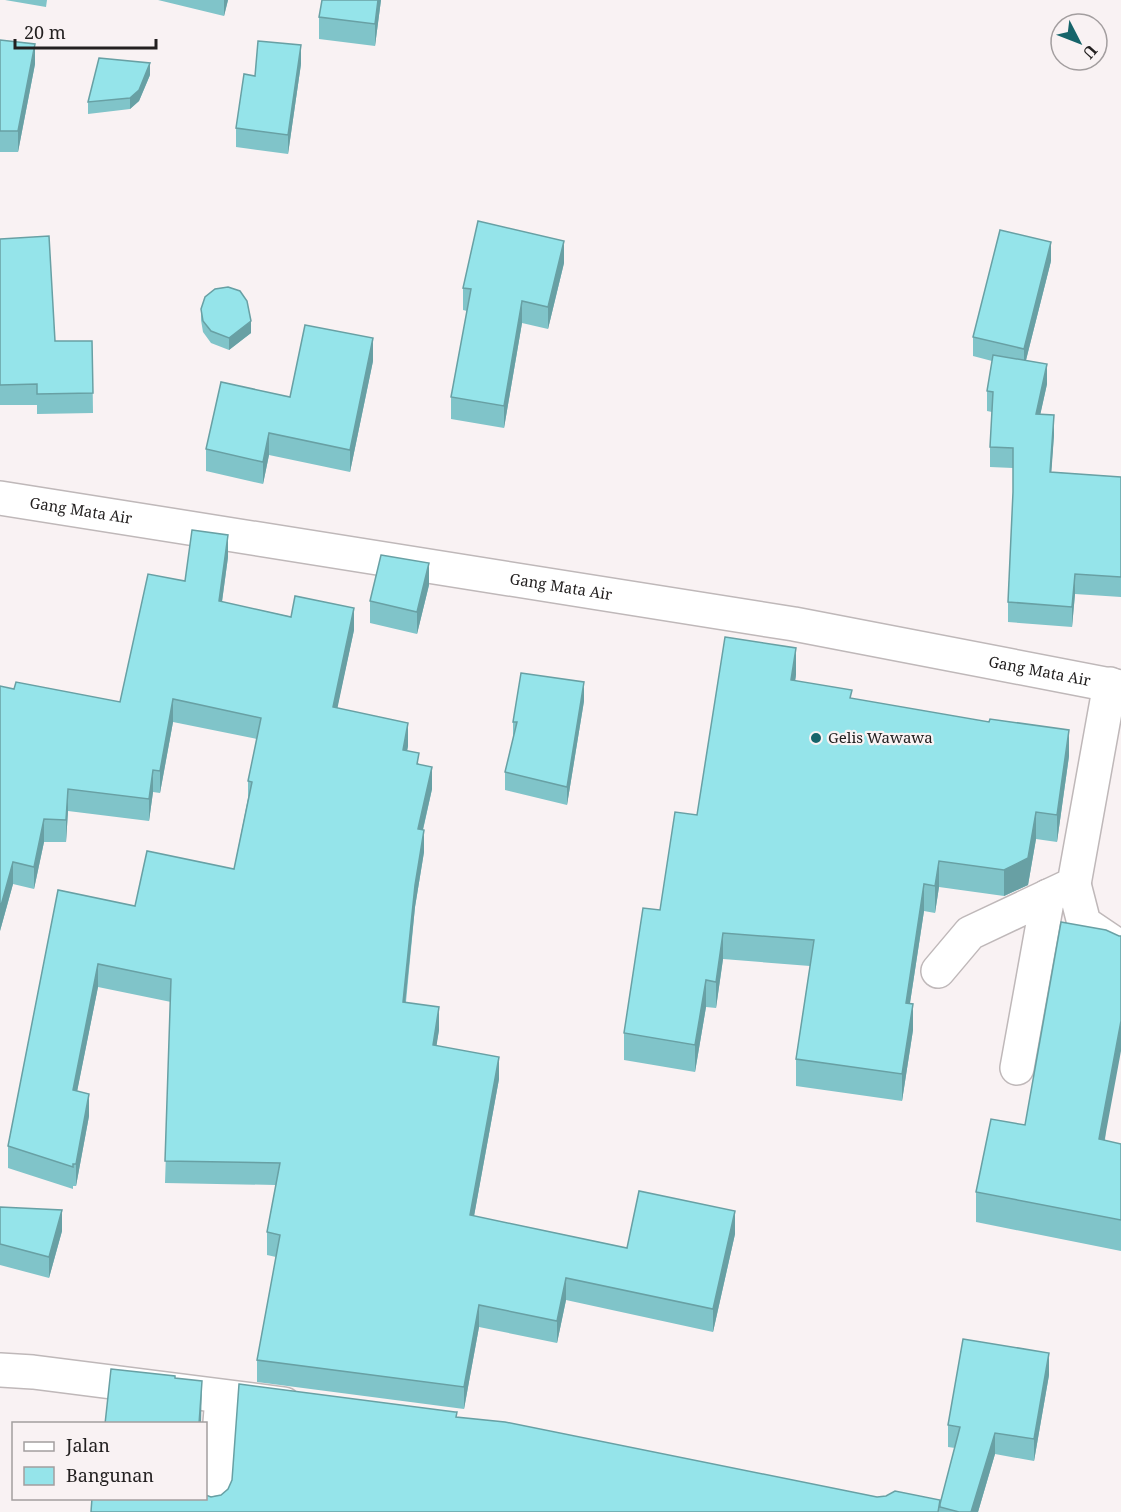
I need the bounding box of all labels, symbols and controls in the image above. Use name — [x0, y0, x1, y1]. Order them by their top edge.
scale bar — [15, 12, 156, 50]
north arrow — [1049, 12, 1109, 72]
text: 20 m — [24, 20, 66, 44]
text: U — [1078, 40, 1102, 64]
street label: Gang Mata Air — [28, 492, 134, 528]
street label: Gang Mata Air — [508, 568, 614, 604]
street label: Gang Mata Air — [987, 651, 1092, 690]
place label: Gelis Wawawa — [828, 727, 933, 747]
marker: Gelis Wawawa — [809, 731, 823, 745]
legend — [12, 1422, 207, 1500]
text: Jalan — [65, 1433, 110, 1457]
text: Bangunan — [66, 1463, 154, 1487]

